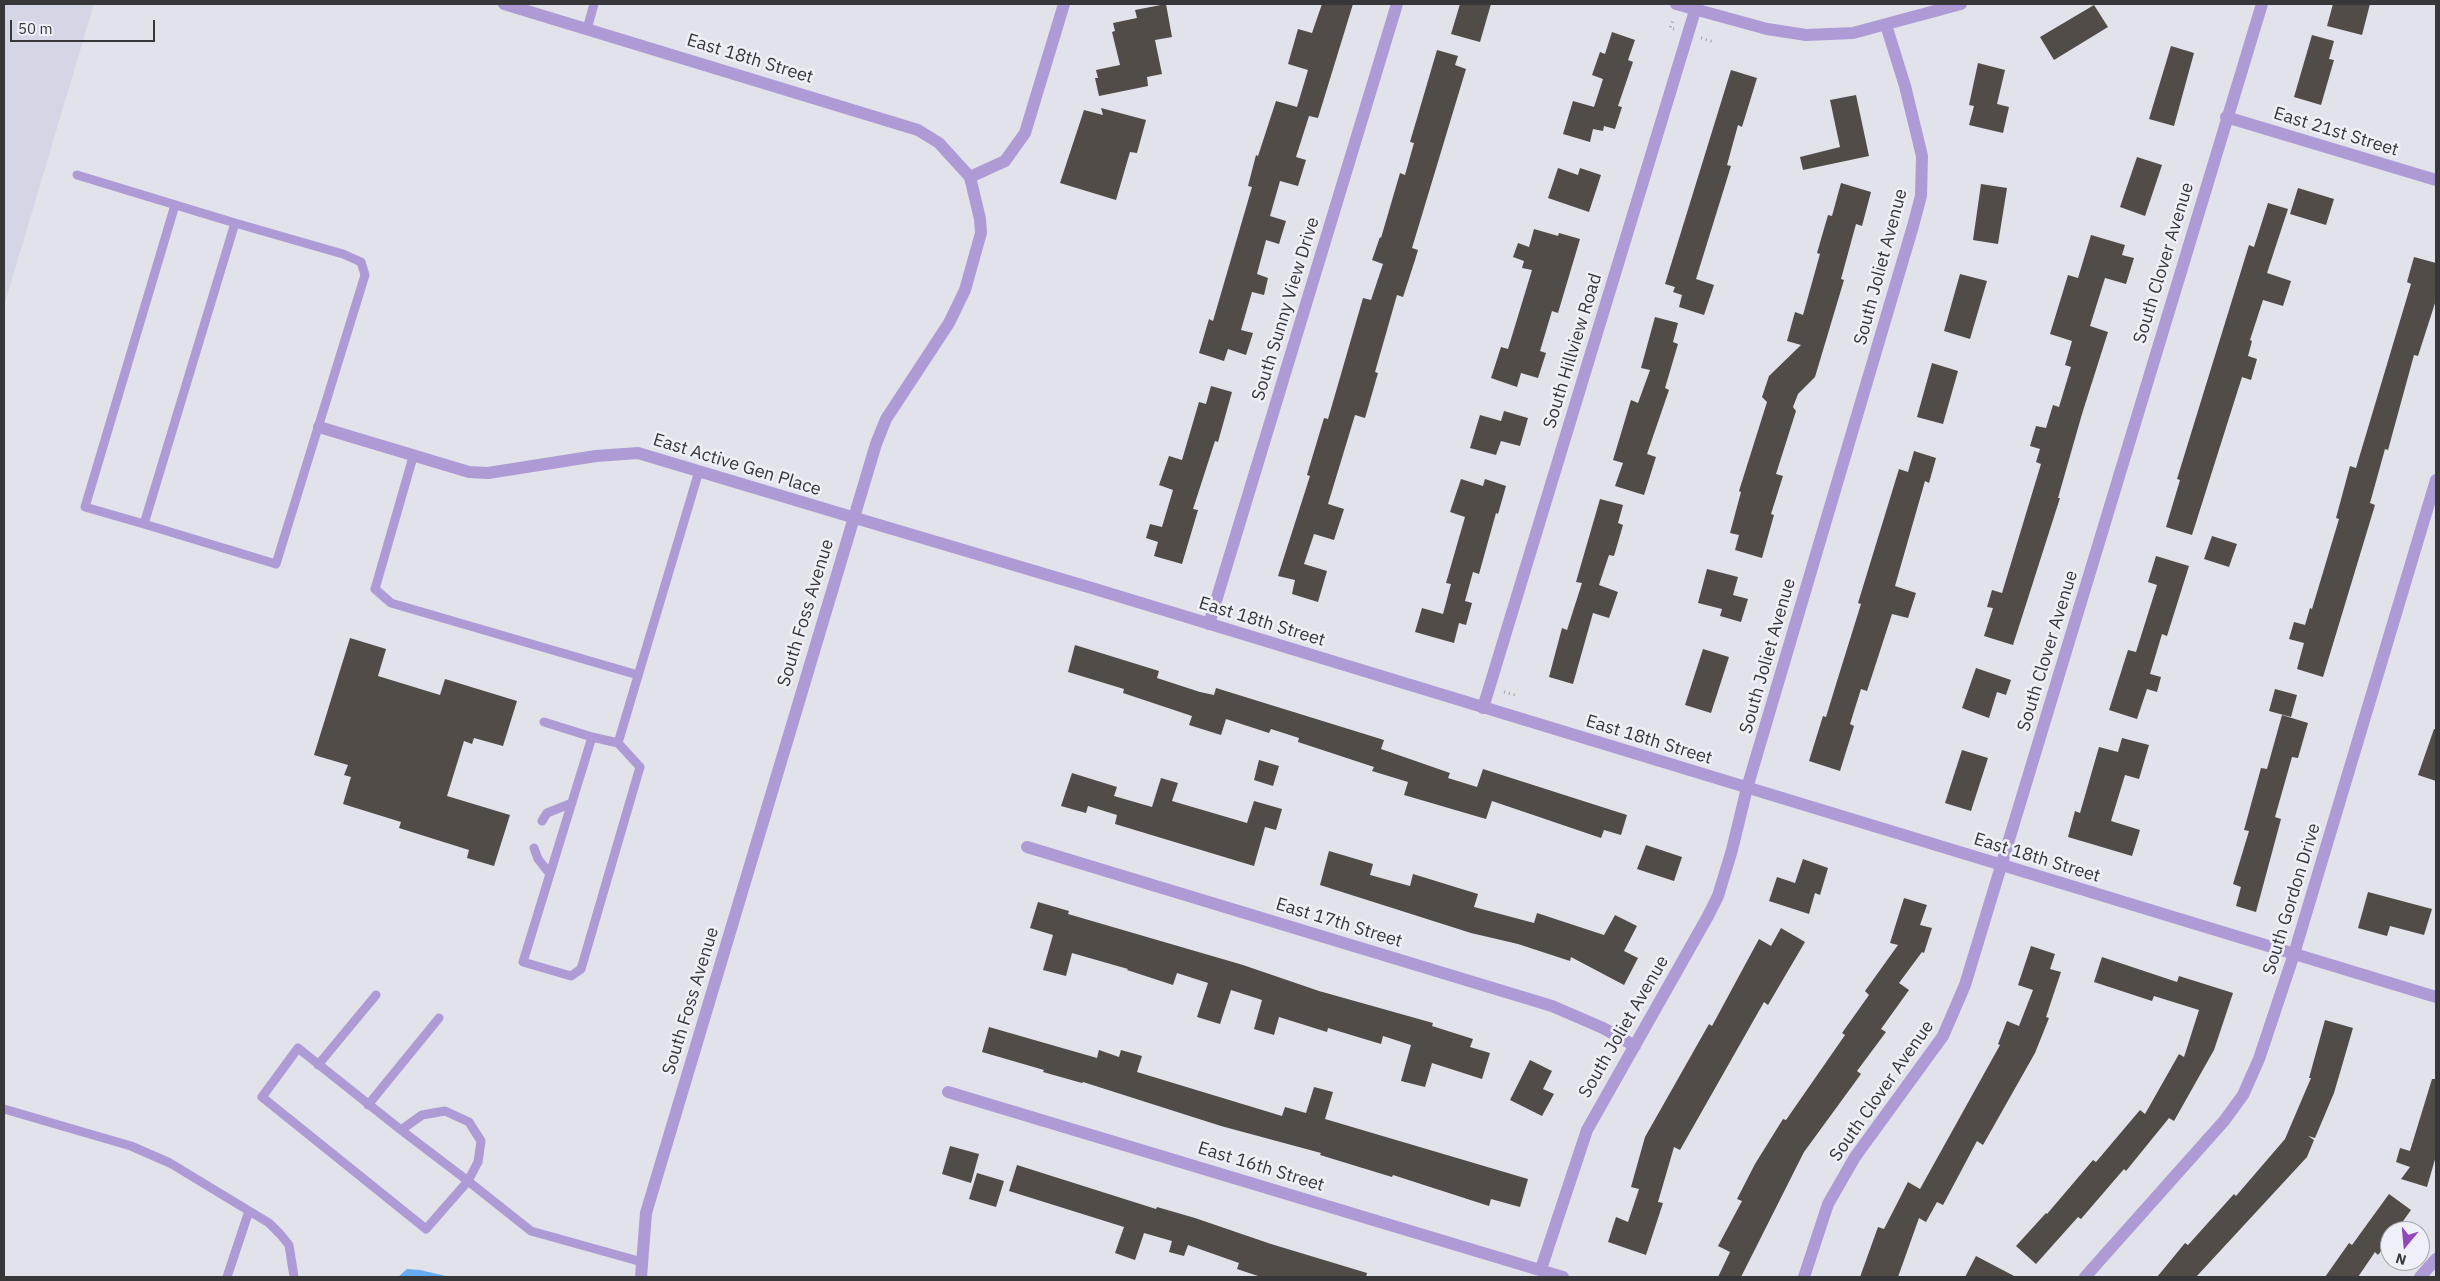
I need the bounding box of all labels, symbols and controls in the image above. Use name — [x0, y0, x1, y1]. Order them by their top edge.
scale bar — [12, 10, 158, 42]
text: 50 m — [18, 19, 53, 38]
street label: East 18th Street — [684, 30, 816, 88]
street label: East 21st Street — [2271, 103, 2401, 161]
street label: South Clover Avenue — [2129, 180, 2199, 346]
street label: South Joliet Avenue — [1850, 187, 1912, 347]
street label: South Sunny View Drive — [1248, 215, 1324, 403]
street label: South Hillview Road — [1539, 271, 1607, 431]
street label: East Active Gen Place — [650, 429, 824, 501]
street label: South Foss Avenue — [773, 537, 839, 689]
street label: South Clover Avenue — [2013, 568, 2083, 734]
street label: South Joliet Avenue — [1735, 576, 1801, 736]
street label: East 18th Street — [1196, 593, 1328, 651]
street label: East 18th Street — [1583, 711, 1715, 769]
street label: South Gordon Drive — [2259, 821, 2325, 977]
street label: East 18th Street — [1971, 829, 2103, 887]
street label: East 17th Street — [1273, 894, 1405, 952]
street label: South Foss Avenue — [658, 925, 724, 1077]
street label: South Joliet Avenue — [1574, 952, 1674, 1102]
street label: South Clover Avenue — [1825, 1016, 1939, 1166]
street label: East 16th Street — [1195, 1138, 1327, 1196]
north arrow — [2380, 1221, 2430, 1271]
text: N — [2393, 1249, 2408, 1269]

